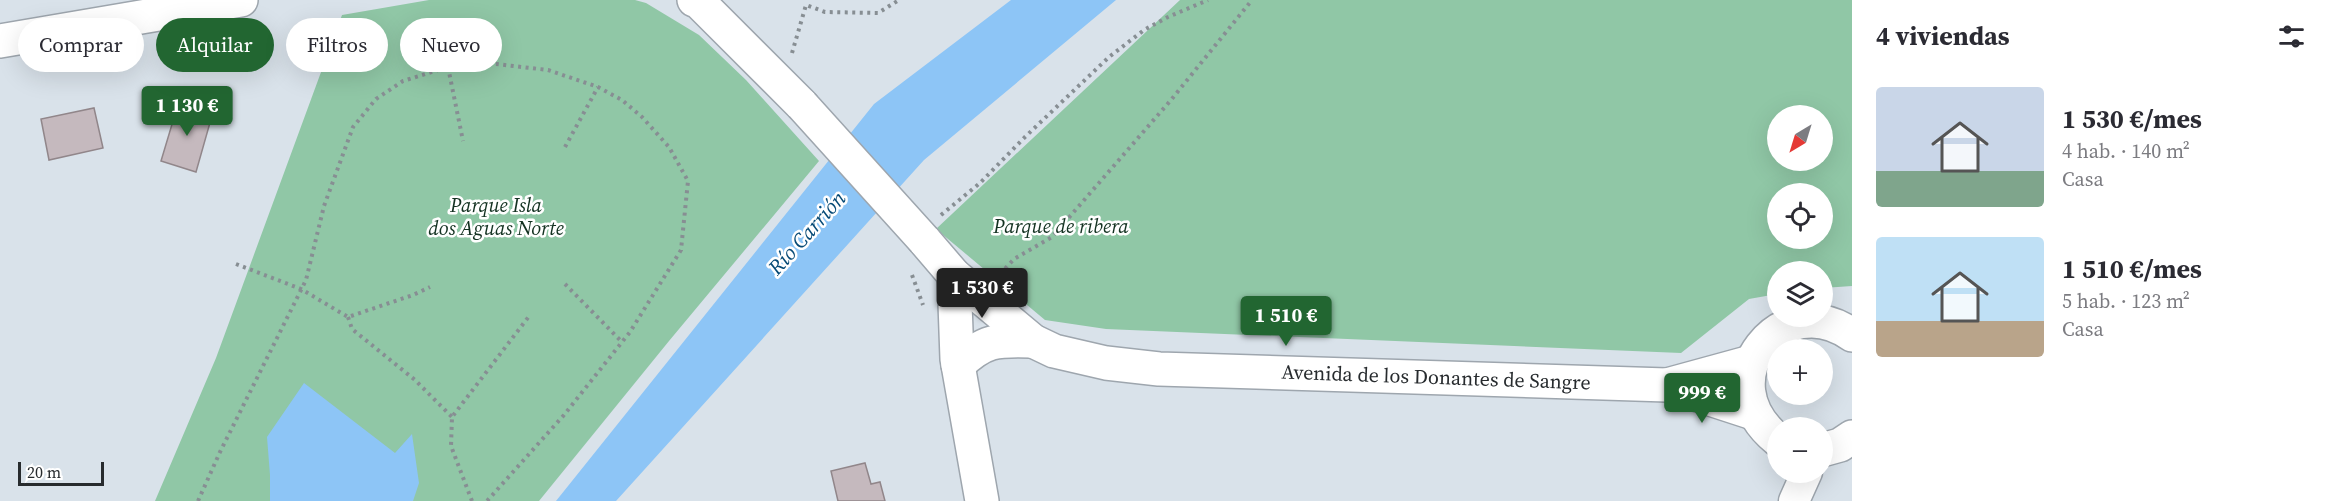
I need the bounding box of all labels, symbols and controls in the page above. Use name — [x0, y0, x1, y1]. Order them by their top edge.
chip: Comprar — [18, 18, 144, 72]
chip: Alquilar — [156, 18, 274, 72]
chip: Filtros — [286, 18, 388, 72]
chip: Nuevo — [400, 18, 502, 72]
text: 4 viviendas — [1876, 18, 2010, 54]
icon: filters — [2275, 20, 2308, 53]
pin: 1 130 € — [132, 86, 242, 137]
text: 1 130 € — [156, 91, 218, 119]
text: 1 530 €/mes — [2062, 101, 2202, 137]
north arrow — [1767, 105, 1833, 171]
map controls — [1767, 105, 1833, 483]
icon: home — [1924, 111, 1996, 183]
text: 4 hab. · 140 m² — [2062, 137, 2190, 165]
text: Casa — [2062, 165, 2104, 193]
button: locate — [1767, 183, 1833, 249]
water label: Río Carrión — [761, 184, 852, 282]
park label: Parque Isla dos Aguas Norte — [428, 191, 564, 242]
park label: Parque de ribera — [992, 212, 1129, 240]
text: 1 510 €/mes — [2062, 251, 2202, 287]
button: layers — [1767, 261, 1833, 327]
icon: home — [1924, 261, 1996, 333]
pin: 1 530 € — [927, 268, 1037, 319]
text: 1 530 € — [951, 273, 1013, 301]
text: 5 hab. · 123 m² — [2062, 287, 2190, 315]
pin: 1 510 € — [1231, 296, 1341, 347]
text: 1 510 € — [1255, 301, 1317, 329]
text: Casa — [2062, 315, 2104, 343]
button: + — [1767, 339, 1833, 405]
street label: Avenida de los Donantes de Sangre — [1281, 358, 1591, 396]
pin: 999 € — [1660, 373, 1744, 424]
text: 999 € — [1678, 378, 1726, 406]
button: − — [1767, 417, 1833, 483]
scale bar — [18, 459, 104, 486]
text: 20 m — [27, 461, 61, 483]

